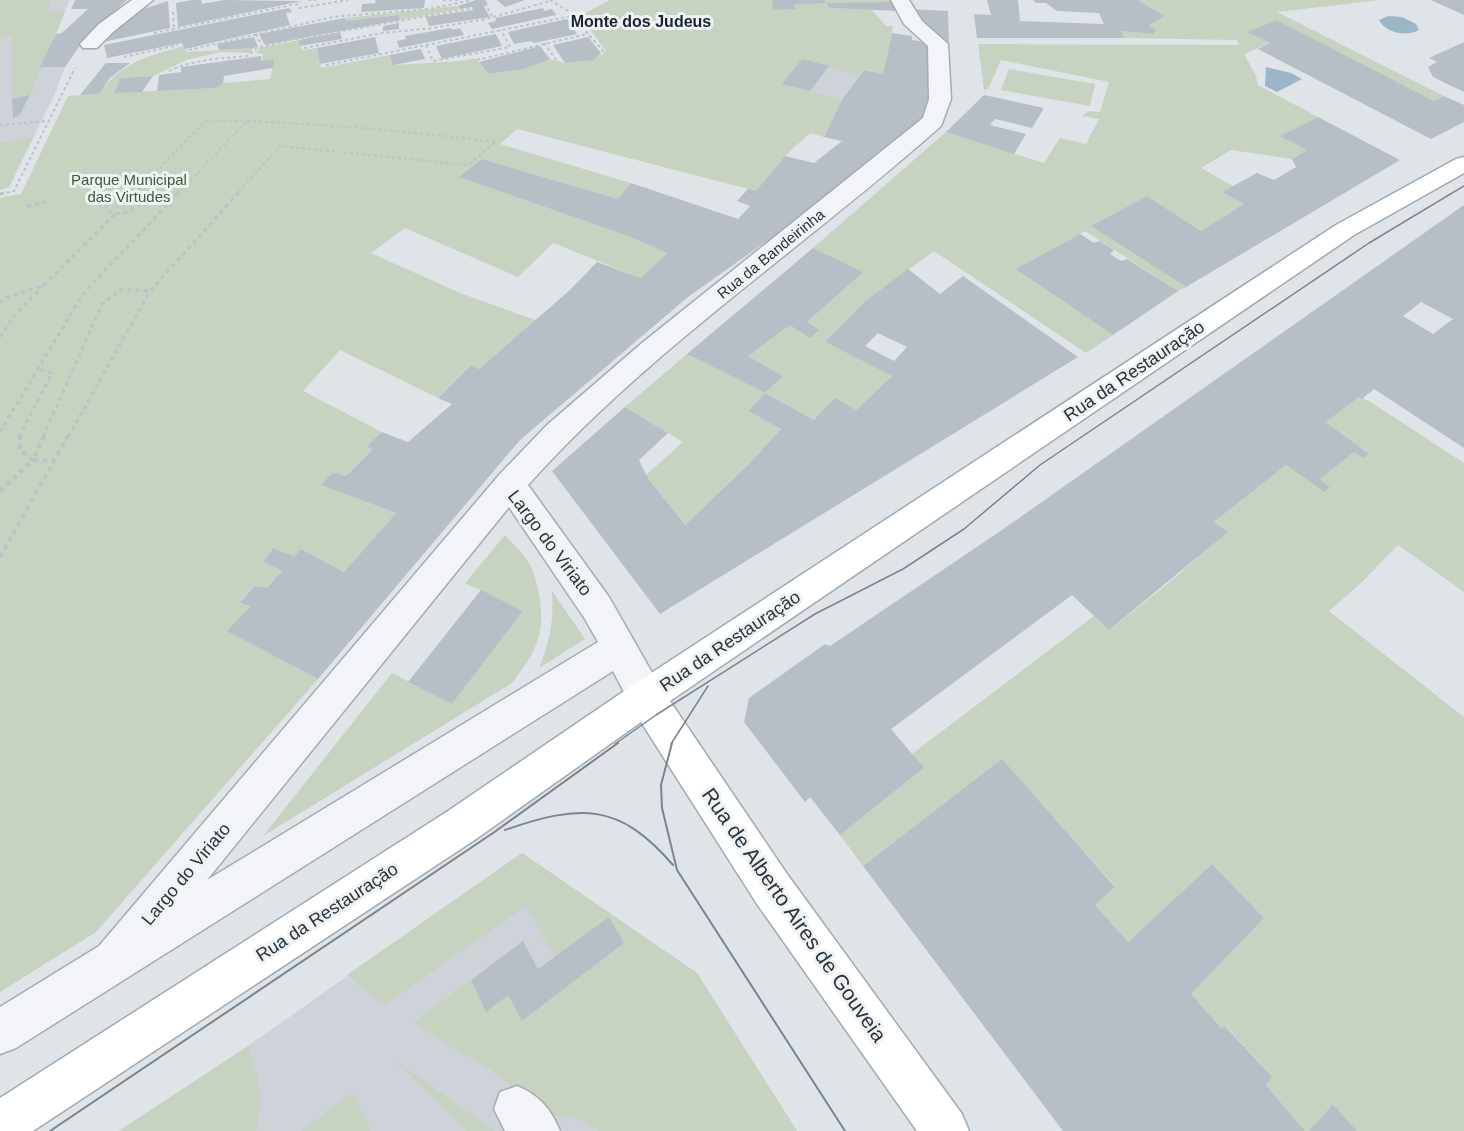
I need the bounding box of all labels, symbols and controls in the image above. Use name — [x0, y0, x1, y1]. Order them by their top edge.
district label: Monte dos Judeus — [571, 13, 711, 30]
park label: Parque Municipal das Virtudes — [71, 171, 187, 205]
street label: Rua da Bandeirinha — [714, 205, 828, 302]
street label: Rua da Restauração — [1060, 317, 1208, 425]
street label: Largo do Viriato — [504, 486, 596, 600]
street label: Rua da Restauração — [656, 587, 804, 695]
street label: Rua de Alberto Aires de Gouveia — [698, 783, 891, 1046]
street label: Largo do Viriato — [138, 819, 234, 929]
street label: Rua da Restauração — [252, 859, 402, 965]

